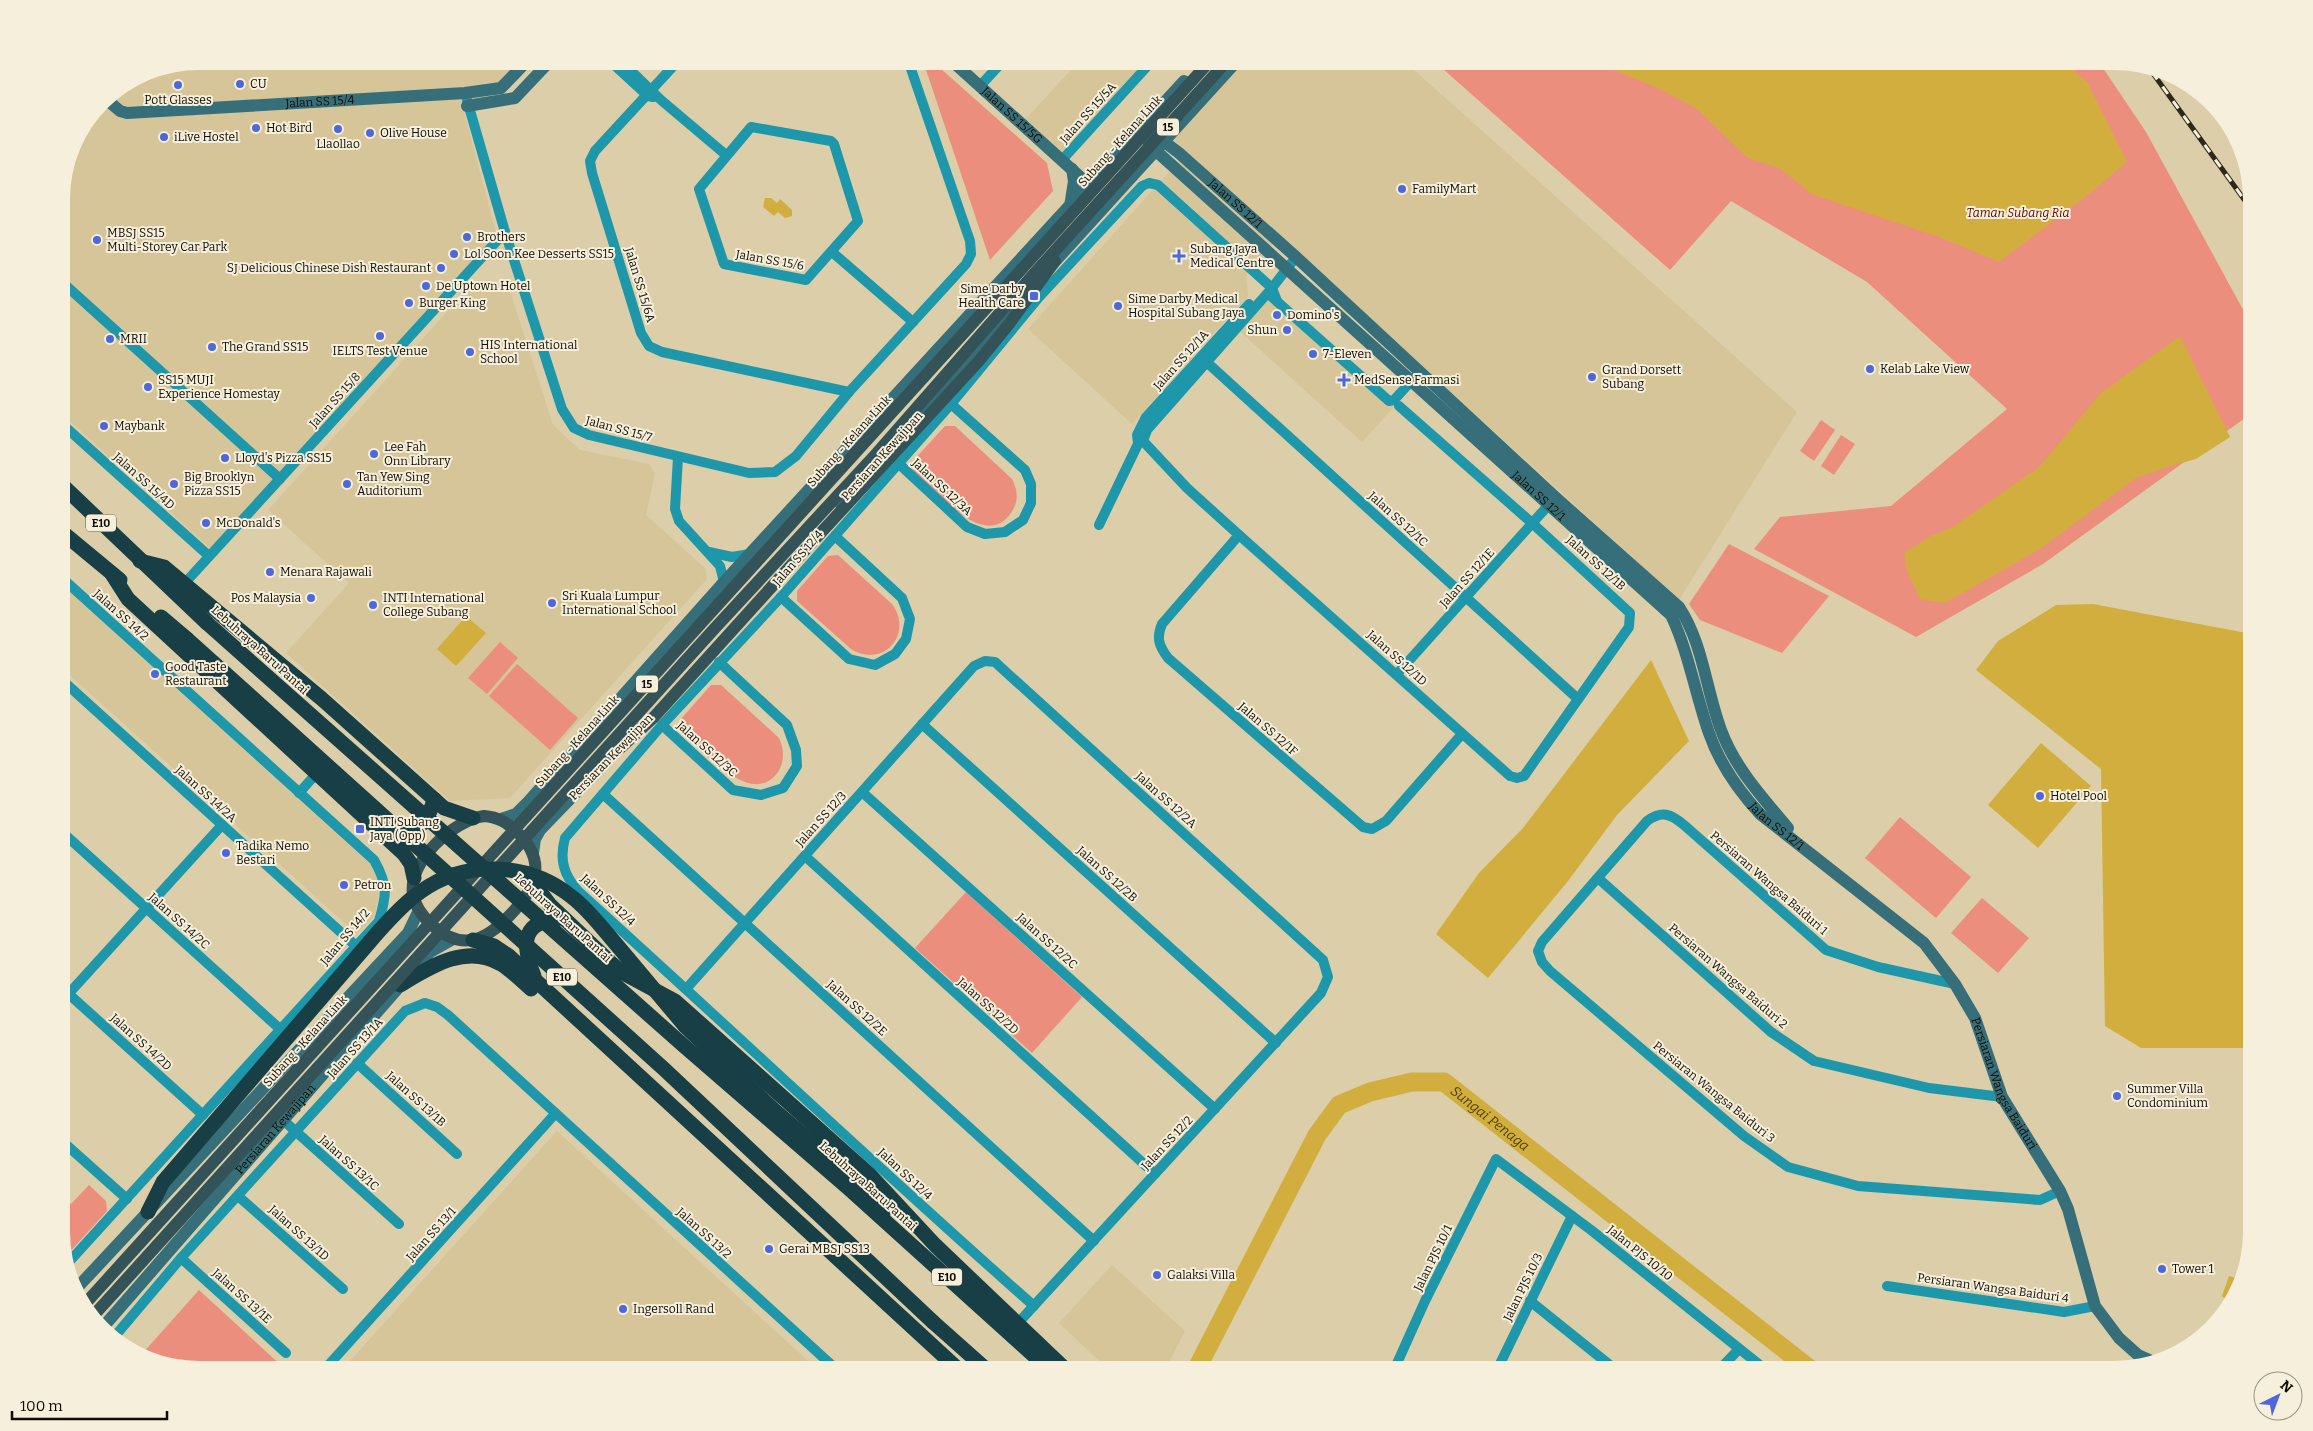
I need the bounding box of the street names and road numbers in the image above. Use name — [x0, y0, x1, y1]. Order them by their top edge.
street label: Jalan SS 15/5A — [1056, 79, 1119, 147]
street label: Jalan SS 15/5G — [978, 84, 1046, 147]
street label: Subang - Kelana Link — [1075, 92, 1165, 190]
street label: Jalan SS 15/4 — [284, 93, 355, 111]
road number: 15 — [1157, 118, 1179, 136]
street label: Jalan SS 12/1 — [1205, 175, 1265, 231]
street label: Jalan SS 15/6A — [622, 245, 658, 325]
street label: Jalan SS 15/6 — [734, 247, 805, 273]
street label: Jalan SS 12/1A — [1150, 327, 1212, 393]
street label: Jalan SS 15/8 — [306, 370, 363, 431]
street label: Subang - Kelana Link — [804, 392, 894, 490]
street label: Persiaran Kewajipan — [839, 409, 926, 503]
street label: Jalan SS 15/7 — [583, 413, 654, 445]
street label: Jalan SS 15/4D — [110, 449, 178, 512]
street label: Jalan SS 12/3A — [908, 455, 975, 519]
street label: Jalan SS 12/1 — [1508, 467, 1568, 523]
street label: Jalan SS 12/1C — [1365, 488, 1431, 549]
road number: E10 — [86, 514, 116, 532]
street label: Jalan SS 12/4 — [769, 527, 826, 589]
street label: Jalan SS 12/1B — [1563, 532, 1628, 593]
street label: Jalan SS 12/1E — [1436, 546, 1497, 611]
street label: Jalan SS 14/2 — [90, 586, 151, 643]
street label: Lebuhraya Baru Pantai — [209, 603, 312, 697]
street label: Jalan SS 12/1D — [1363, 627, 1430, 688]
road number: 15 — [636, 676, 658, 692]
street label: Subang - Kelana Link — [532, 692, 622, 790]
street label: Jalan SS 12/1F — [1235, 699, 1301, 759]
street label: Persiaran Kewajipan — [566, 711, 656, 803]
street label: Jalan SS 12/3C — [673, 718, 740, 780]
street label: Jalan SS 14/2A — [172, 762, 240, 825]
street label: Jalan SS 12/2A — [1132, 768, 1200, 831]
street label: Jalan SS 12/3 — [792, 789, 849, 850]
street label: Jalan SS 12/1 — [1745, 799, 1807, 853]
street label: Persiaran Wangsa Baiduri 1 — [1708, 828, 1831, 938]
street label: Jalan SS 12/2B — [1073, 843, 1140, 905]
street label: Lebuhraya Baru Pantai — [512, 871, 615, 965]
street label: Jalan SS 12/4 — [577, 871, 638, 929]
street label: Jalan SS 14/2C — [145, 889, 212, 952]
street label: Jalan SS 14/2 — [317, 906, 373, 969]
street label: Jalan SS 12/2C — [1013, 910, 1080, 972]
street label: Persiaran Wangsa Baiduri 2 — [1666, 921, 1790, 1031]
road number: E10 — [547, 969, 577, 986]
street label: Jalan SS 12/2D — [954, 974, 1021, 1037]
street label: Jalan SS 12/2E — [823, 977, 890, 1039]
street label: Subang - Kelana Link — [260, 992, 350, 1090]
street label: Jalan SS 14/2D — [107, 1010, 175, 1073]
street label: Jalan SS 13/1A — [324, 1015, 386, 1082]
street label: Persiaran Wangsa Baiduri — [1968, 1016, 2040, 1152]
street label: Persiaran Wangsa Baiduri 3 — [1650, 1039, 1778, 1146]
street label: Jalan SS 13/1B — [383, 1068, 449, 1129]
street label: Persiaran Kewajipan — [232, 1081, 318, 1177]
street label: Jalan SS 12/2 — [1138, 1113, 1196, 1174]
street label: Jalan SS 13/1C — [316, 1132, 382, 1193]
street label: Lebuhraya Baru Pantai — [817, 1139, 920, 1233]
street label: Jalan SS 12/4 — [874, 1145, 935, 1203]
street label: Jalan SS 13/1D — [265, 1202, 332, 1264]
street label: Jalan SS 13/1 — [403, 1204, 459, 1264]
street label: Jalan SS 13/2 — [673, 1204, 734, 1261]
street label: Jalan PJS 10/10 — [1604, 1222, 1675, 1283]
street label: Jalan PJS 10/1 — [1411, 1223, 1455, 1294]
street label: Jalan PJS 10/3 — [1500, 1251, 1546, 1324]
street label: Jalan SS 13/1E — [209, 1265, 274, 1326]
road number: E10 — [932, 1268, 962, 1286]
street label: Persiaran Wangsa Baiduri 4 — [1916, 1270, 2070, 1306]

